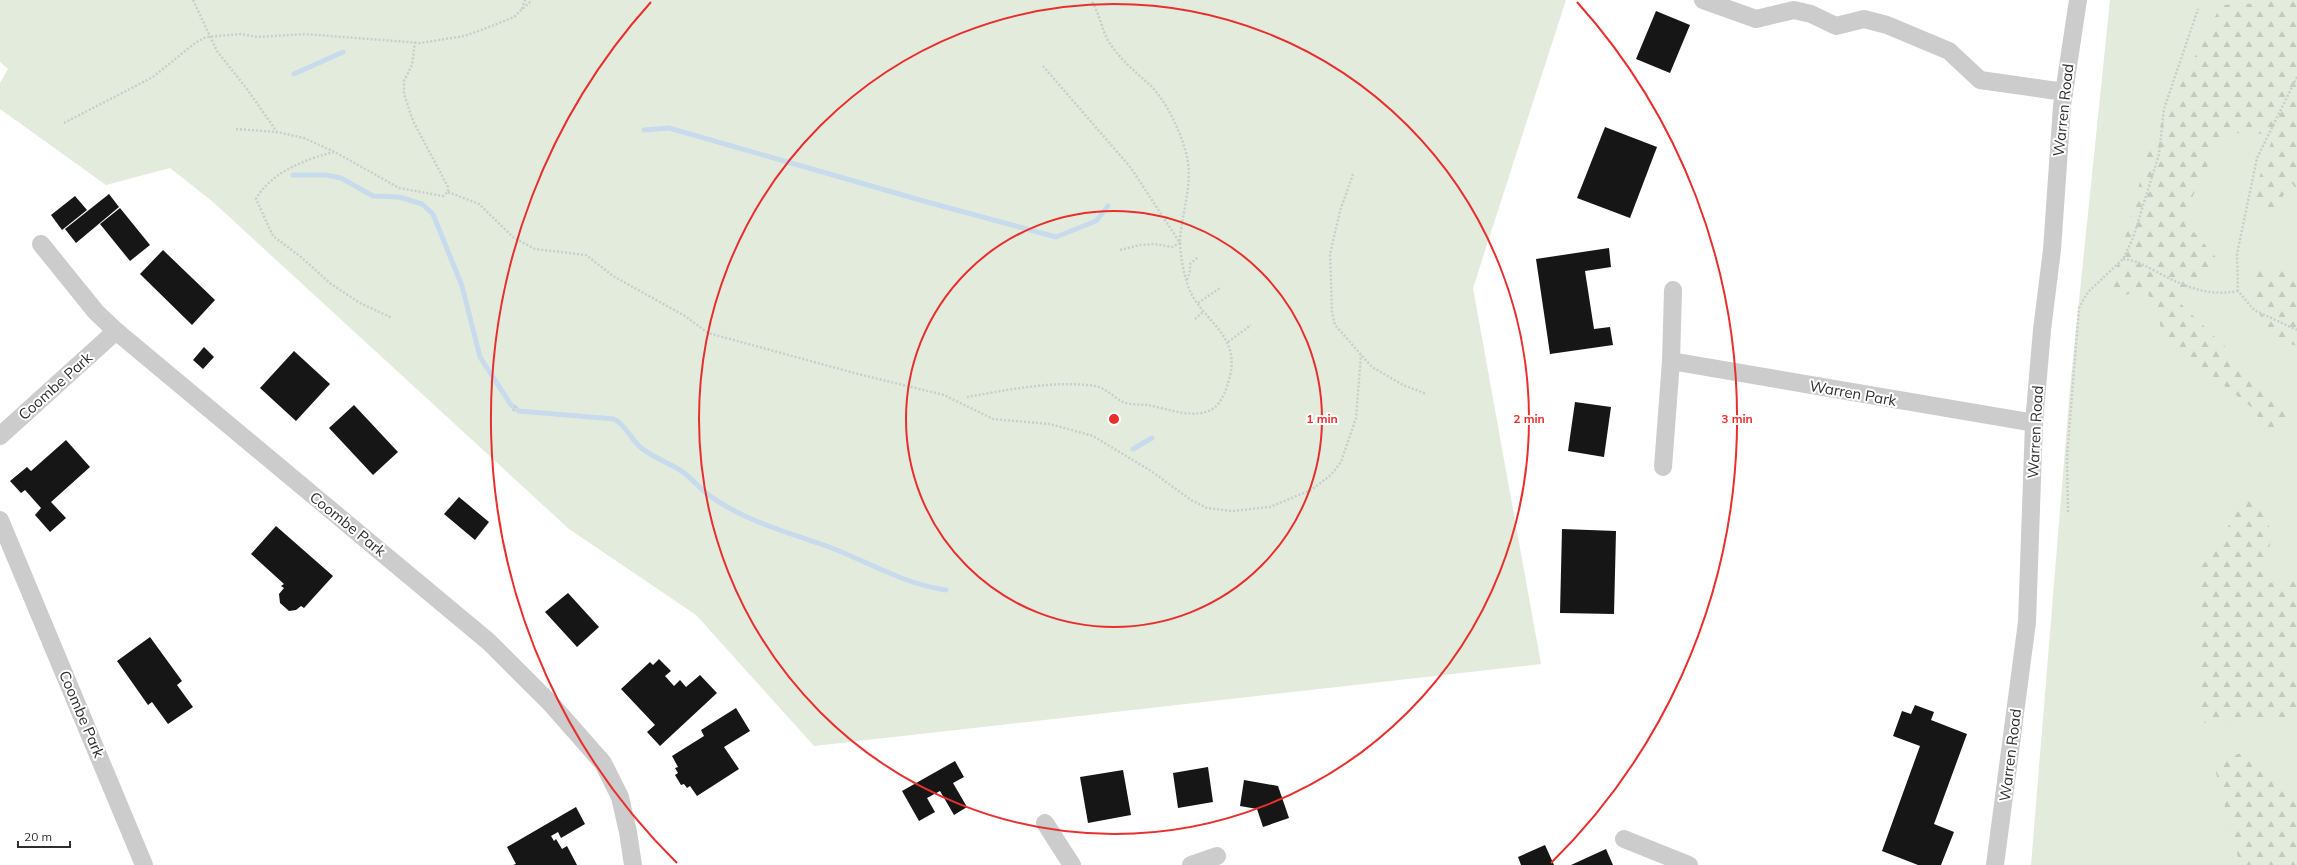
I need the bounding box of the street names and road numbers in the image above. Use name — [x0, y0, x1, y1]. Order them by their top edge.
street label: Warren Road — [2049, 63, 2077, 157]
street label: Coombe Park — [14, 348, 96, 424]
street label: Warren Park — [1808, 376, 1898, 410]
street label: Warren Road — [2023, 385, 2047, 479]
street label: Coombe Park — [306, 487, 390, 561]
street label: Coombe Park — [55, 668, 109, 761]
street label: Warren Road — [1995, 708, 2025, 802]

